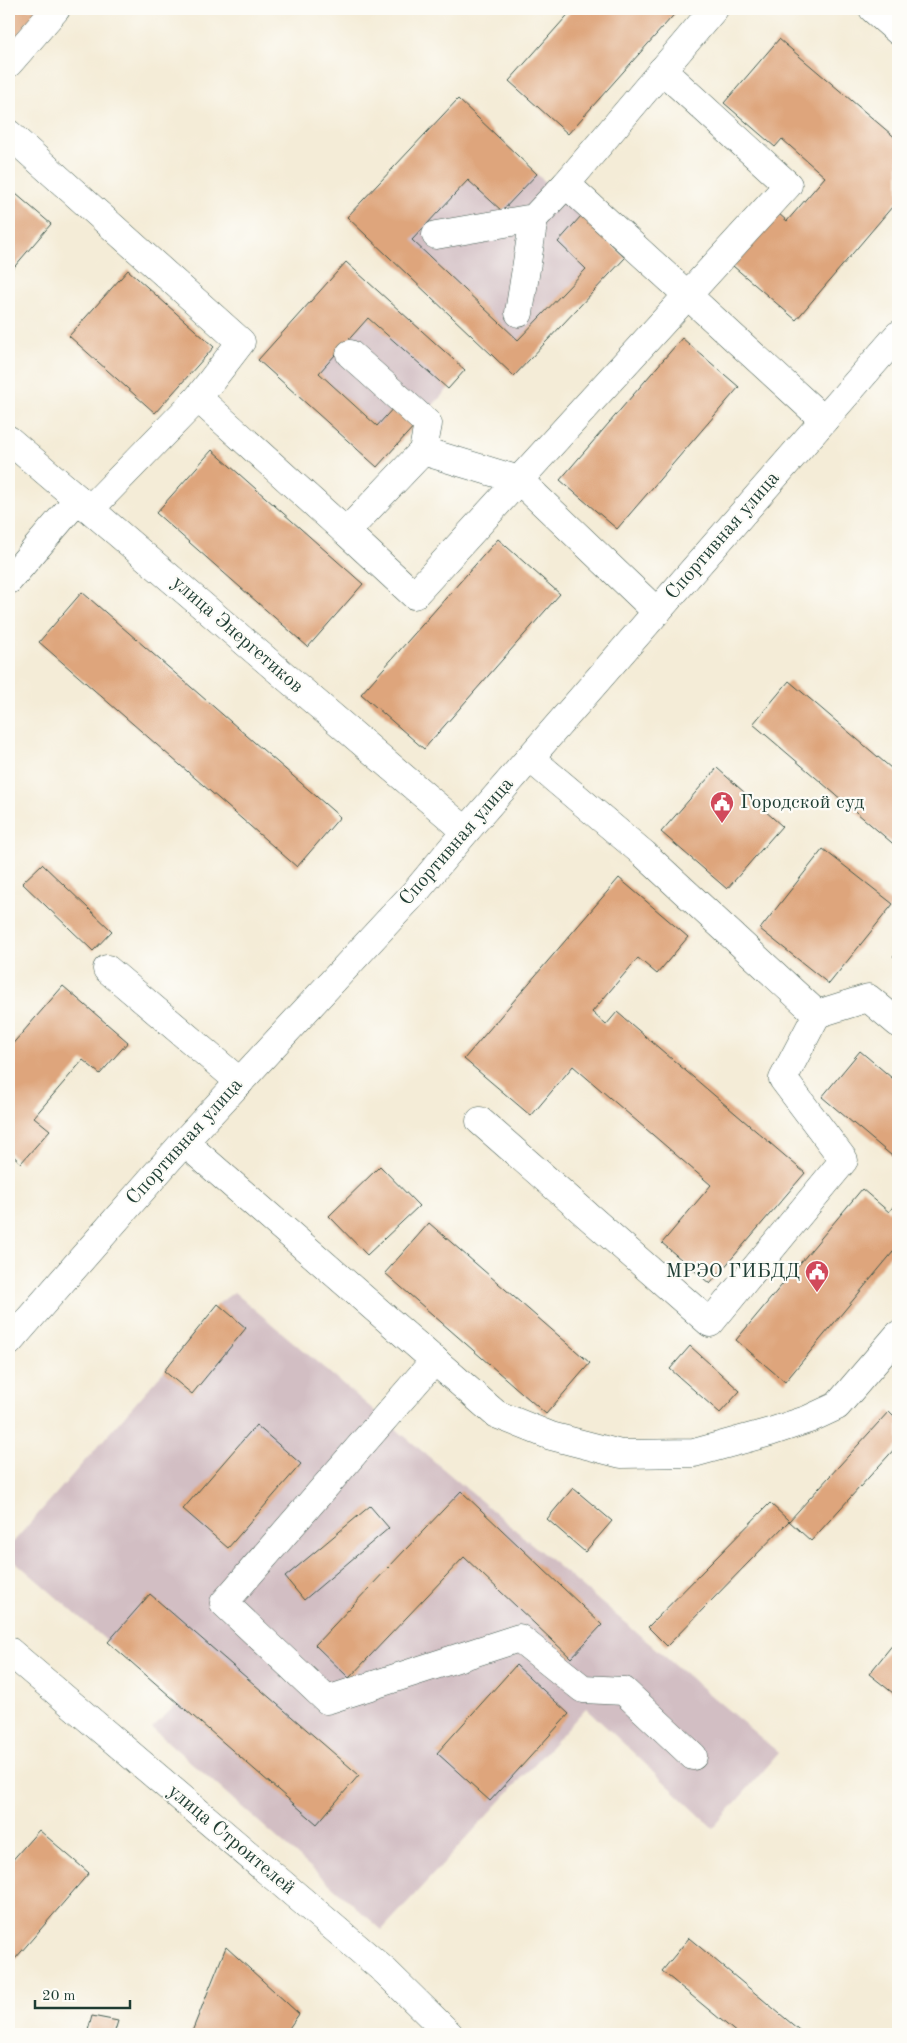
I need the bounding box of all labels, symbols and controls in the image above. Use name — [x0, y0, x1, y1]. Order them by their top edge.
street label: Спортивная улица — [662, 468, 784, 604]
street label: улица Энергетиков — [168, 573, 306, 697]
street label: Спортивная улица — [396, 774, 518, 910]
public building icon: Городской суд — [709, 790, 735, 824]
place label: Городской суд — [740, 793, 864, 813]
street label: Спортивная улица — [123, 1075, 247, 1209]
public building icon: МРЭО ГИБДД — [804, 1259, 830, 1293]
place label: МРЭО ГИБДД — [666, 1262, 800, 1282]
street label: улица Строителей — [164, 1781, 298, 1899]
scale bar — [35, 1978, 130, 2010]
text: 20 m — [42, 1989, 76, 2004]

